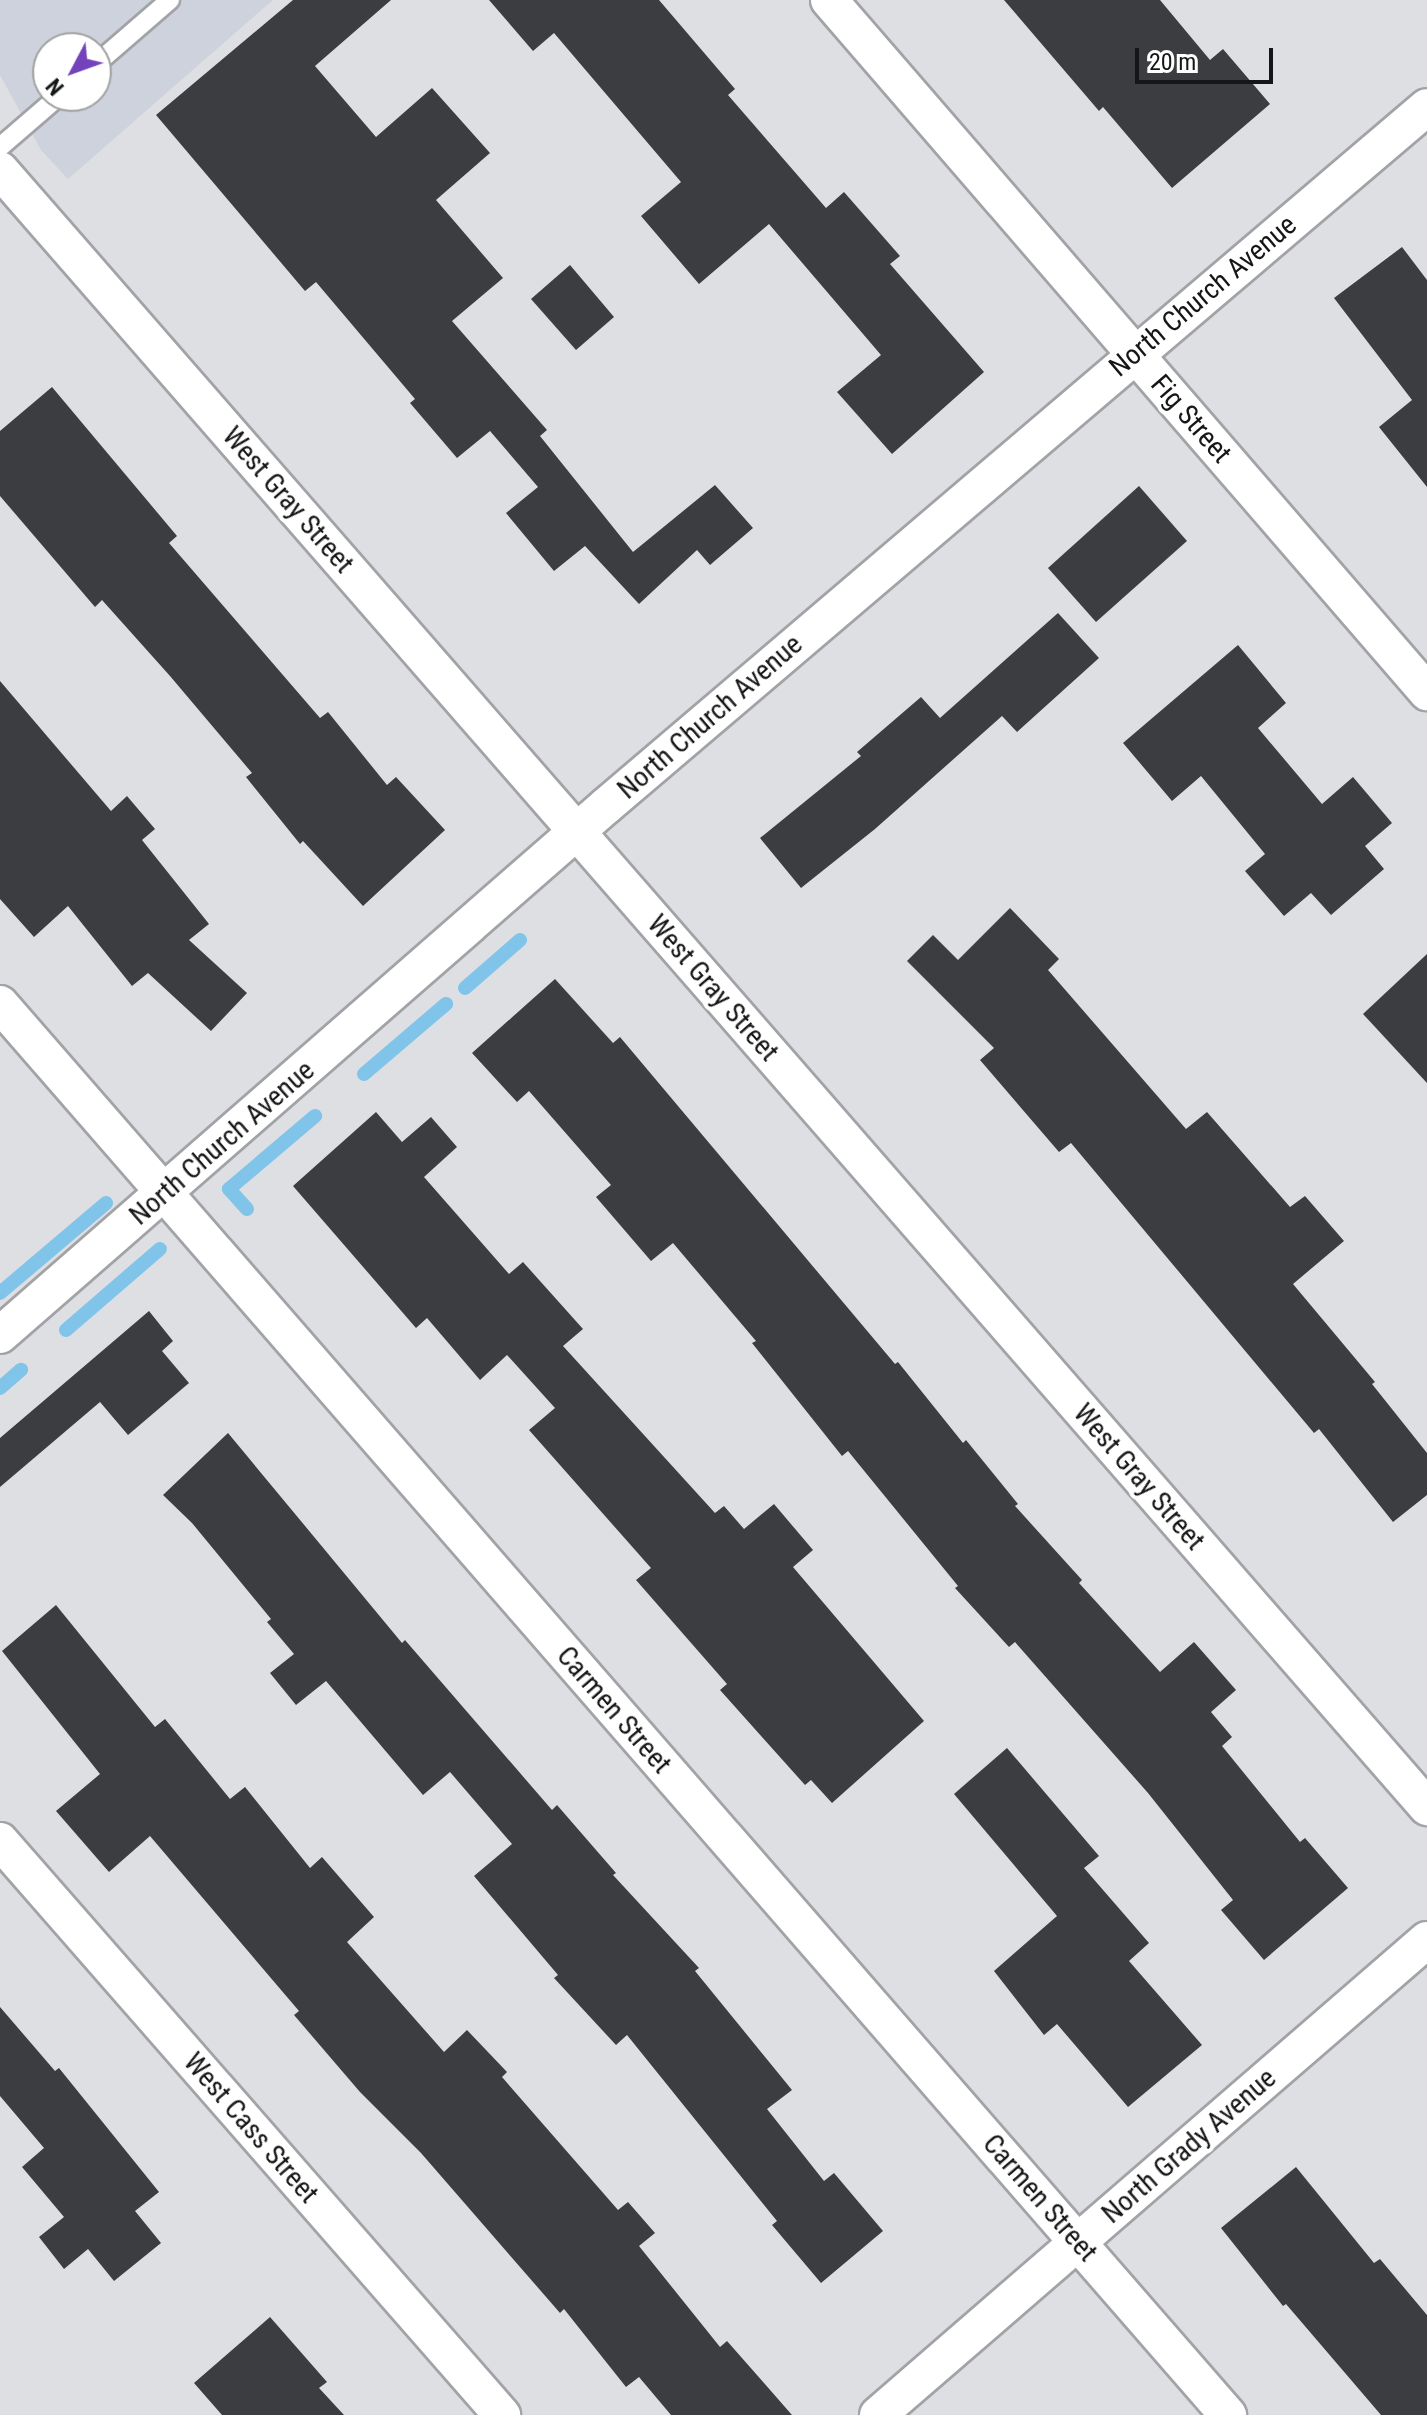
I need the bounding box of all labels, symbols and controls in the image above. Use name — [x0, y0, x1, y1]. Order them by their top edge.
north arrow — [32, 32, 112, 112]
scale bar — [1139, 32, 1277, 82]
text: 20 m — [1149, 48, 1196, 76]
text: N — [41, 73, 69, 100]
street label: North Church Avenue — [1103, 208, 1303, 384]
street label: Fig Street — [1144, 368, 1238, 470]
street label: West Gray Street — [215, 420, 361, 580]
street label: North Church Avenue — [611, 628, 809, 806]
street label: West Gray Street — [640, 908, 786, 1068]
street label: North Church Avenue — [123, 1054, 321, 1232]
street label: West Gray Street — [1066, 1397, 1212, 1557]
street label: Carmen Street — [550, 1639, 678, 1781]
street label: West Cass Street — [177, 2046, 325, 2210]
street label: North Grady Avenue — [1095, 2061, 1283, 2231]
street label: Carmen Street — [976, 2127, 1104, 2269]

